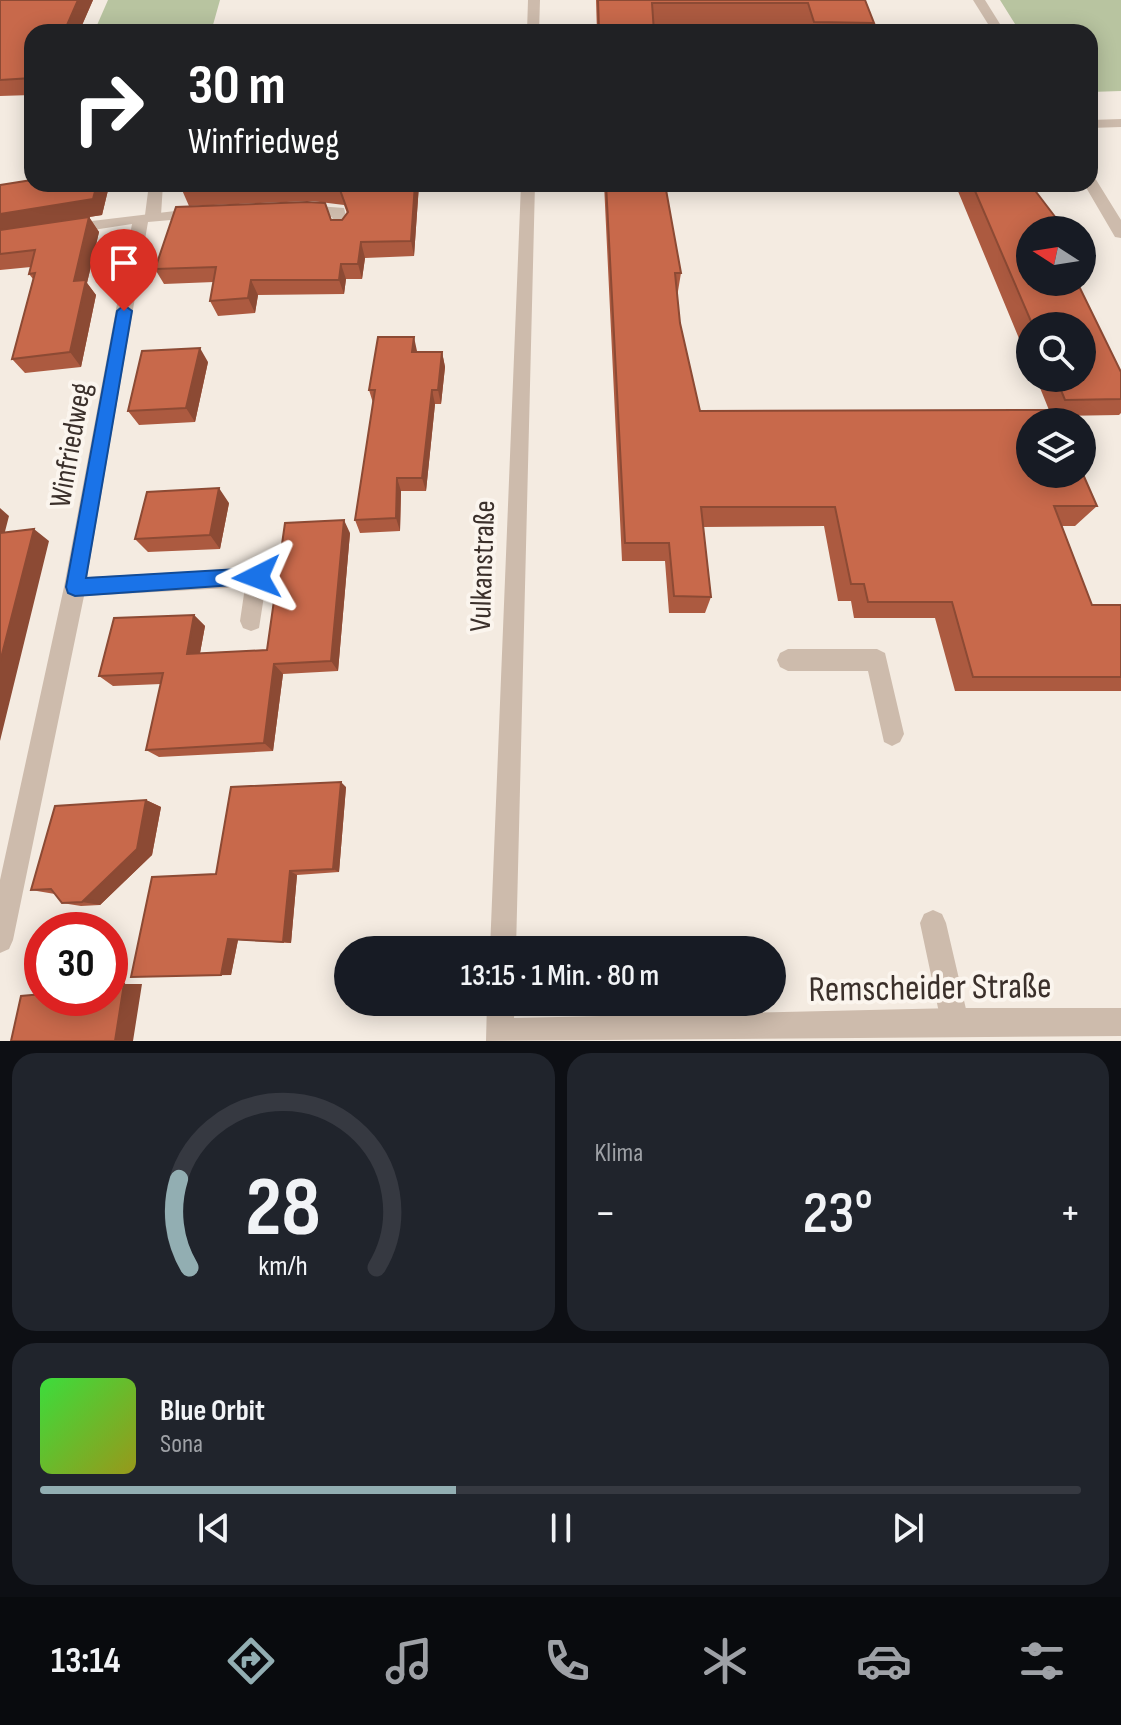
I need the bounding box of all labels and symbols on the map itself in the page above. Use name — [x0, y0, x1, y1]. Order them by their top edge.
north arrow — [1016, 216, 1096, 296]
pin — [90, 229, 158, 311]
street label: Winfriedweg — [42, 380, 100, 510]
street label: Vulkanstraße — [463, 500, 503, 632]
position arrow — [215, 535, 299, 619]
speed limit sign: 30 — [24, 912, 128, 1016]
street label: Remscheider Straße — [808, 965, 1052, 1012]

